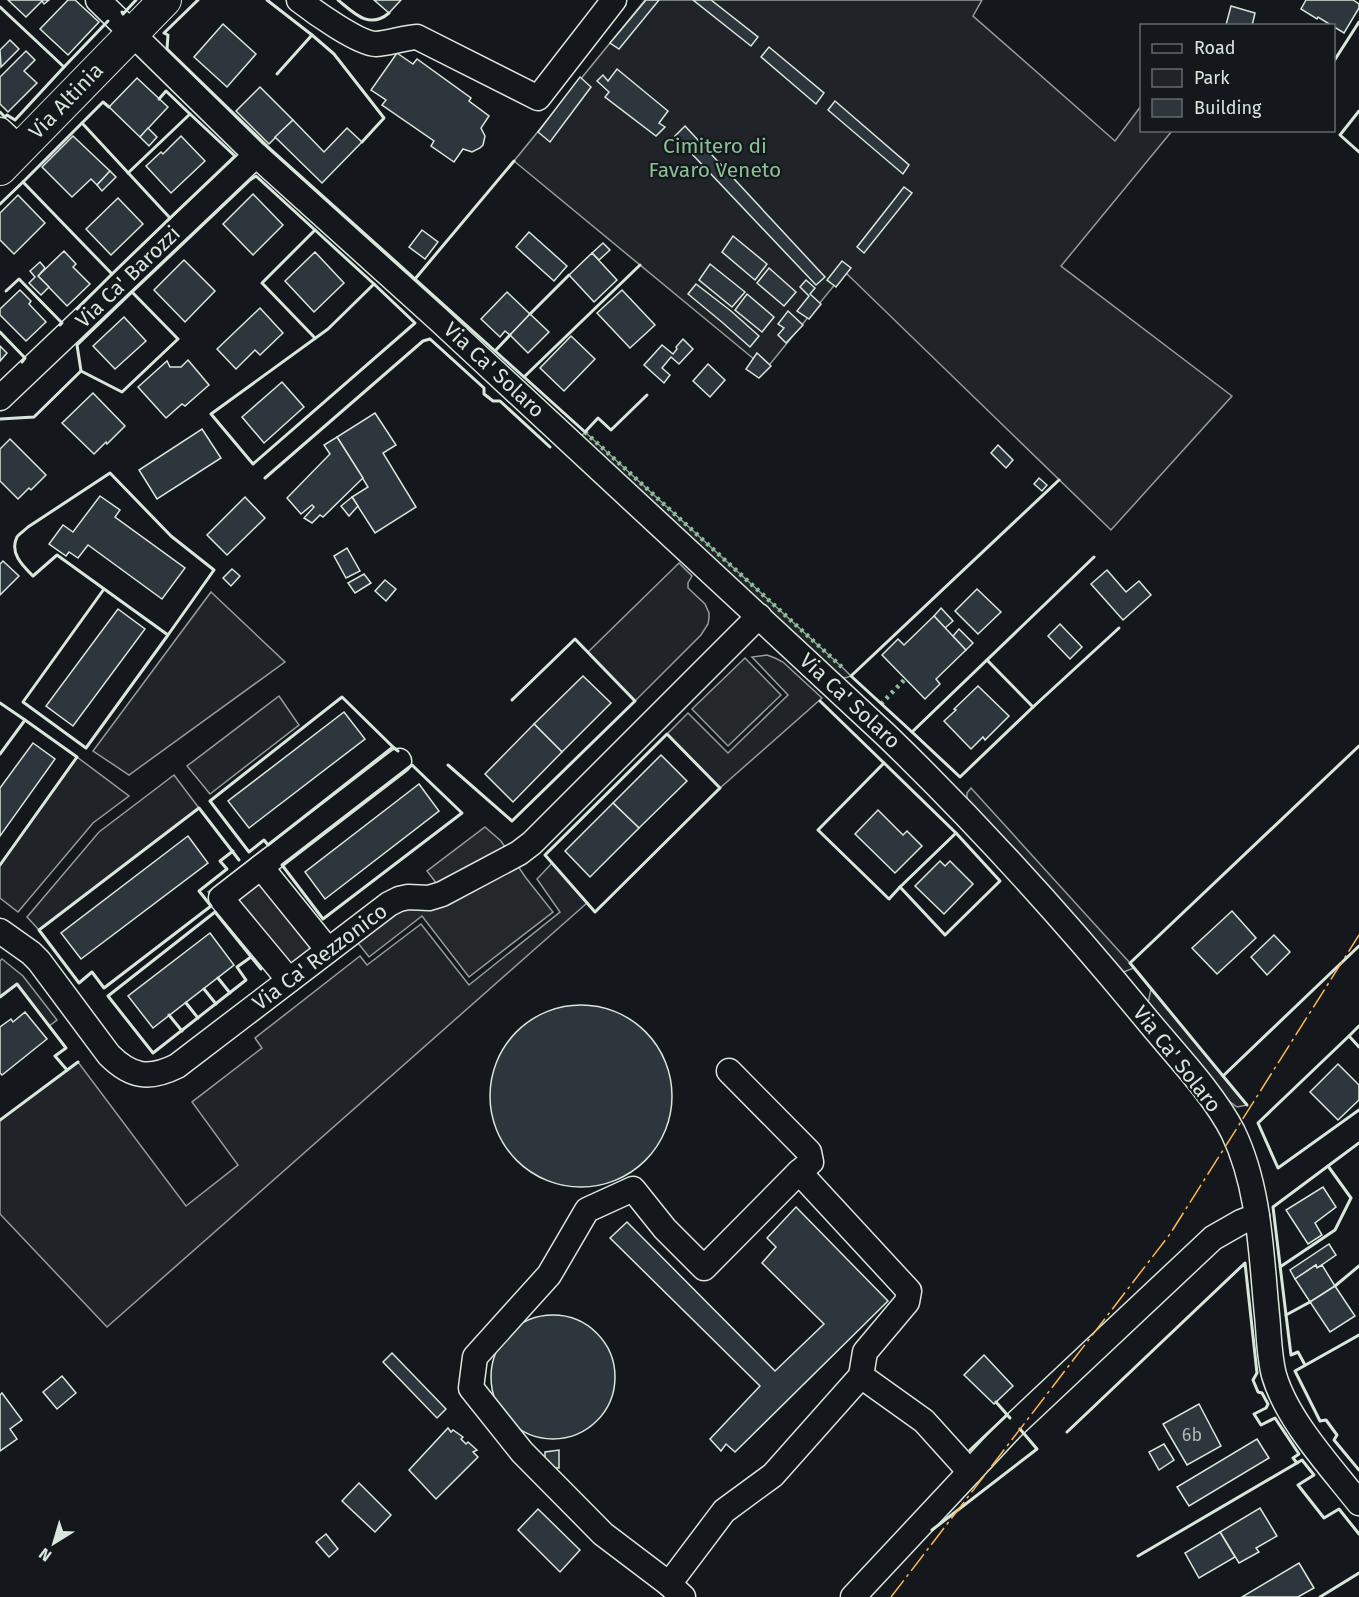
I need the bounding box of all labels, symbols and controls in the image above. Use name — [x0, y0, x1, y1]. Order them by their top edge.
legend — [1140, 24, 1335, 132]
text: Road — [1194, 37, 1236, 59]
street label: Via Altinia — [23, 57, 109, 145]
text: Park — [1194, 67, 1230, 89]
text: Building — [1194, 97, 1262, 119]
park label: Cimitero di Favaro Veneto — [649, 133, 781, 183]
street label: Via Ca' Barozzi — [70, 221, 186, 333]
street label: Via Ca' Solaro — [438, 317, 550, 423]
street label: Via Ca' Solaro — [794, 648, 906, 754]
street label: Via Ca' Rezzonico — [248, 898, 392, 1016]
street label: Via Ca' Solaro — [1127, 1000, 1227, 1118]
house number: 6b — [1182, 1424, 1202, 1446]
north arrow — [24, 1513, 84, 1573]
text: N — [35, 1544, 55, 1565]

